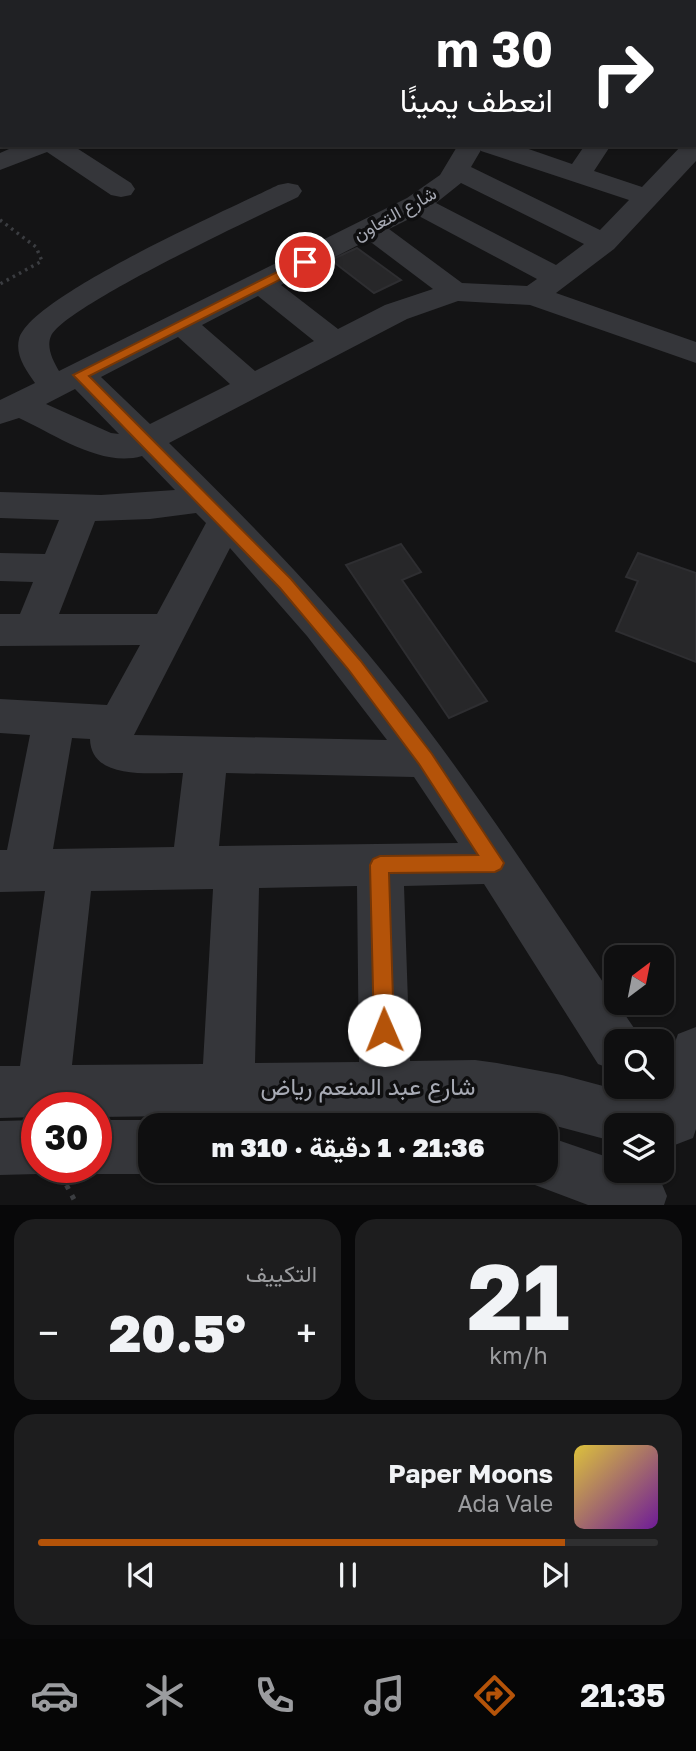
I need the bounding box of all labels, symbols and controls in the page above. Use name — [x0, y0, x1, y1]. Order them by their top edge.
text: 30 m — [436, 19, 553, 78]
icon: right — [577, 28, 668, 119]
text: انعطف يمينًا — [400, 81, 553, 119]
street label: شارع التعاون — [349, 181, 441, 247]
pin — [275, 232, 335, 292]
icon: arrive — [286, 243, 324, 281]
north arrow — [604, 945, 674, 1015]
map controls — [604, 945, 674, 1183]
position arrow — [347, 993, 421, 1067]
button: search — [604, 1029, 674, 1099]
street label: شارع عبد المنعم رياض — [260, 1071, 476, 1103]
speed limit sign: 30 — [21, 1092, 112, 1183]
button: layers — [604, 1113, 674, 1183]
text: 21:36 · 1 دقيقة · 310 m — [211, 1132, 485, 1163]
text: 21 — [467, 1241, 570, 1350]
text: التكييف — [246, 1259, 317, 1287]
text: 20.5° — [109, 1301, 246, 1363]
text: − — [38, 1310, 59, 1355]
text: + — [296, 1310, 317, 1355]
text: km/h — [489, 1341, 548, 1369]
text: Paper Moons — [388, 1458, 553, 1489]
text: Ada Vale — [457, 1489, 553, 1517]
icon: previous — [122, 1556, 160, 1594]
icon: pause — [329, 1556, 367, 1594]
icon: next — [536, 1556, 574, 1594]
icon: car — [30, 1671, 79, 1720]
icon: climate — [140, 1671, 189, 1720]
icon: phone — [250, 1671, 299, 1720]
icon: music — [360, 1671, 409, 1720]
icon: directions — [470, 1671, 519, 1720]
text: 21:35 — [580, 1676, 666, 1714]

